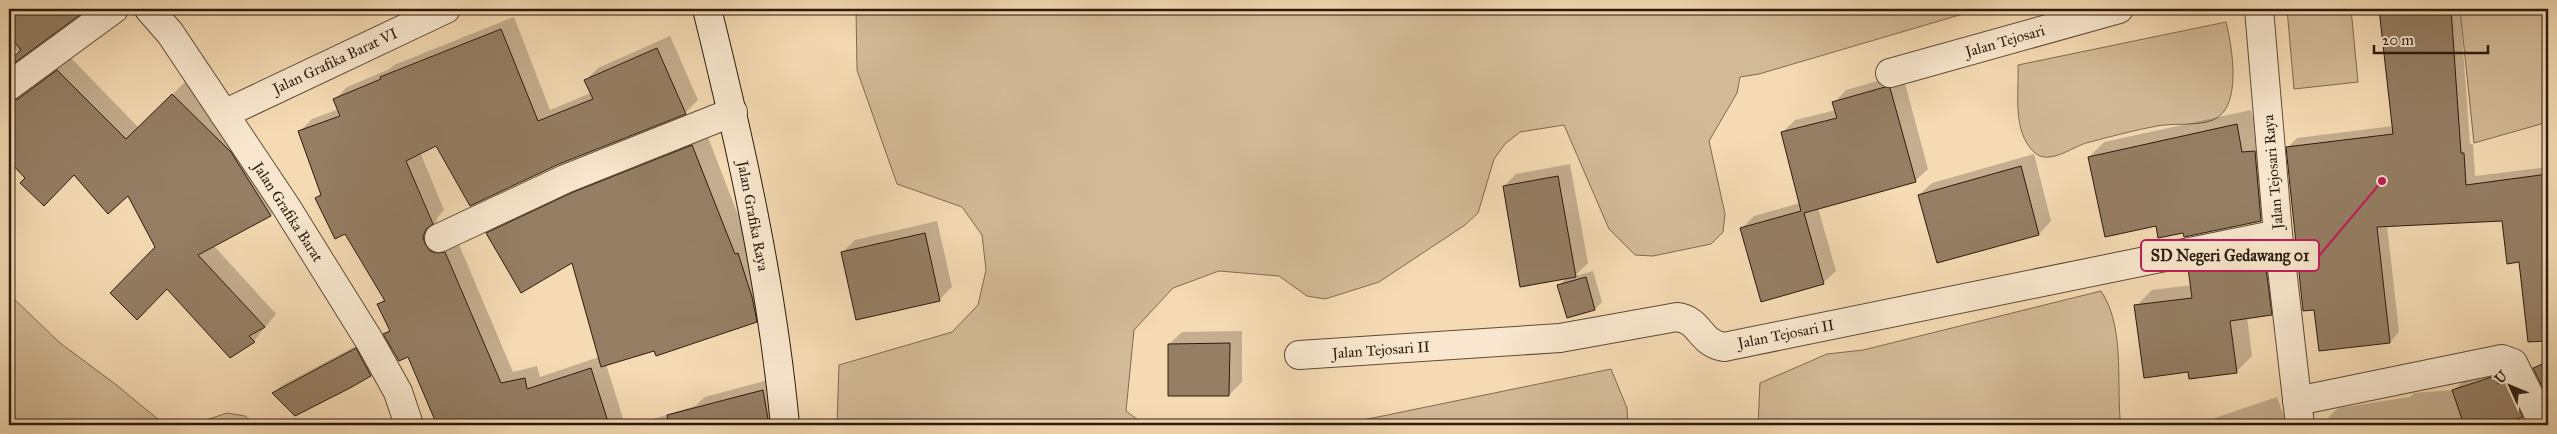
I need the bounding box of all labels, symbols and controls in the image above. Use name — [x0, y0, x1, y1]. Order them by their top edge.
street label: Jalan Tejosari — [1961, 21, 2047, 62]
scale bar — [2374, 22, 2488, 54]
street label: Jalan Grafika Barat VI — [268, 24, 401, 100]
text: 20 m — [2382, 31, 2414, 49]
street label: Jalan Tejosari Raya — [2259, 113, 2288, 232]
street label: Jalan Grafika Barat — [247, 157, 327, 266]
street label: Jalan Grafika Raya — [732, 157, 773, 273]
callout: SD Negeri Gedawang 01 — [2141, 240, 2319, 271]
text: SD Negeri Gedawang 01 — [2151, 246, 2310, 266]
street label: Jalan Tejosari II — [1734, 316, 1836, 354]
street label: Jalan Tejosari II — [1329, 338, 1431, 364]
north arrow — [2484, 362, 2534, 412]
text: U — [2491, 367, 2512, 387]

